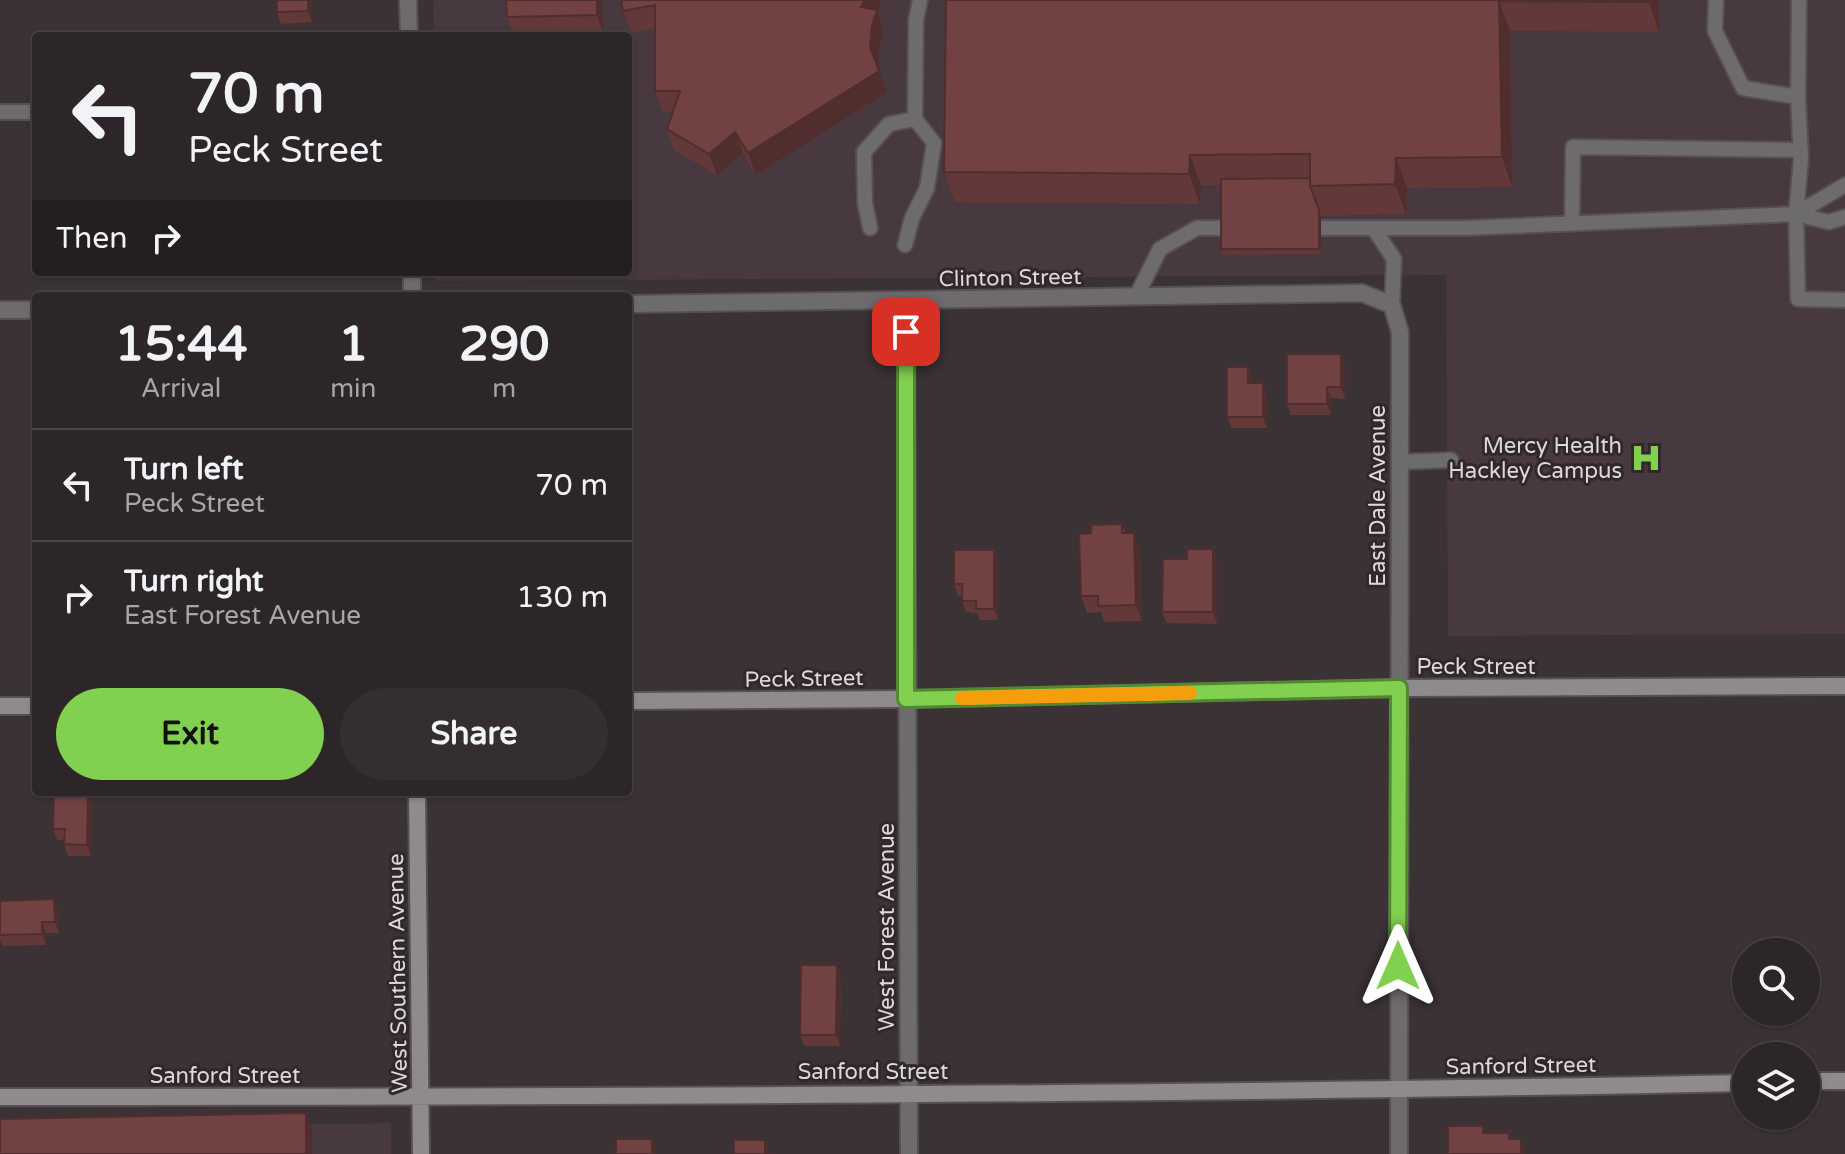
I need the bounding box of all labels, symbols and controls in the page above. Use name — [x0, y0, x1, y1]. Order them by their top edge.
text: 70 m — [188, 61, 324, 128]
icon: left — [56, 64, 160, 168]
text: Peck Street — [188, 129, 383, 172]
icon: right — [144, 216, 188, 260]
text: Then — [56, 220, 128, 257]
street label: Clinton Street — [938, 264, 1082, 292]
pin — [872, 298, 940, 366]
icon: arrive — [884, 310, 928, 354]
text: 15:44 — [115, 316, 248, 374]
text: 1 — [338, 316, 368, 374]
text: 290 — [459, 316, 549, 374]
text: Arrival — [141, 373, 221, 404]
text: min — [330, 373, 376, 404]
text: m — [492, 373, 516, 404]
street label: East Dale Avenue — [1365, 405, 1391, 587]
place label: Mercy Health Hackley Campus — [1448, 433, 1622, 484]
hospital icon: Mercy Health Hackley Campus — [1629, 441, 1663, 475]
text: Turn left — [124, 451, 243, 488]
icon: left — [56, 463, 100, 507]
text: 70 m — [535, 467, 608, 504]
text: Peck Street — [124, 488, 265, 519]
text: Turn right — [124, 563, 264, 600]
icon: right — [56, 575, 100, 619]
text: 130 m — [516, 579, 608, 616]
text: East Forest Avenue — [124, 600, 361, 631]
street label: Peck Street — [1416, 654, 1536, 680]
street label: Peck Street — [744, 665, 864, 693]
button: Exit — [56, 688, 324, 780]
button: Share — [340, 688, 608, 780]
street label: West Forest Avenue — [874, 823, 900, 1031]
street label: West Southern Avenue — [383, 853, 413, 1093]
position arrow — [1356, 924, 1440, 1008]
map controls — [1732, 938, 1820, 1130]
button: search — [1732, 938, 1820, 1026]
button: layers — [1732, 1042, 1820, 1130]
street label: Sanford Street — [1445, 1052, 1597, 1080]
street label: Sanford Street — [798, 1059, 948, 1085]
street label: Sanford Street — [150, 1063, 300, 1089]

